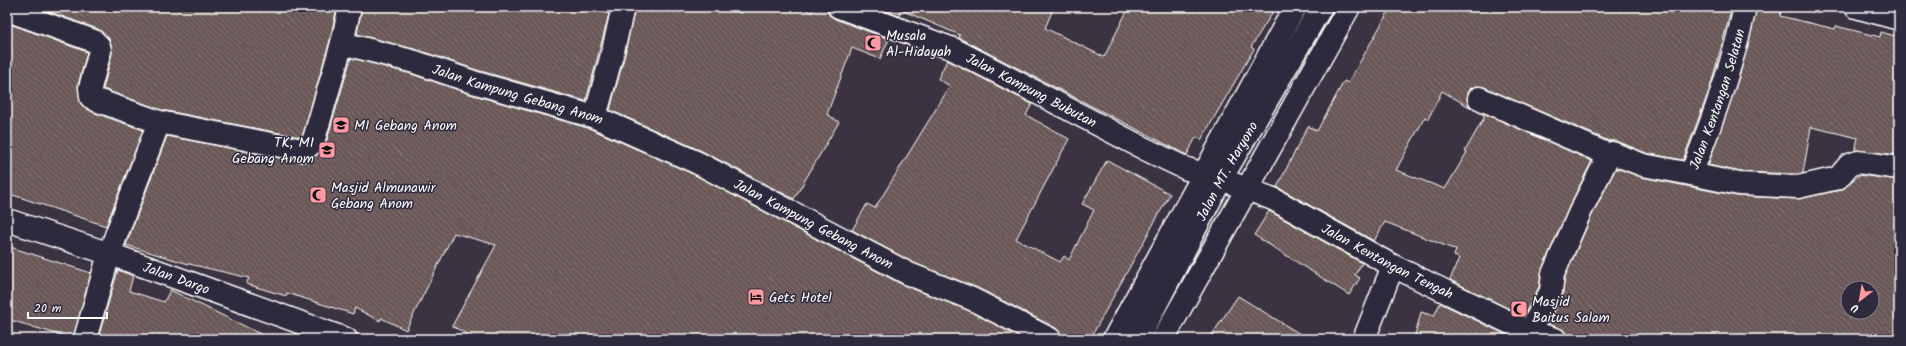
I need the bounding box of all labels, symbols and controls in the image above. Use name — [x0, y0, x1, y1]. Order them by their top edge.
place label: Musala Al-Hidayah — [886, 25, 951, 63]
street label: Jalan Kentangan Selatan — [1684, 27, 1752, 173]
mosque icon: Musala Al-Hidayah — [863, 33, 883, 53]
street label: Jalan Kampung Bubutan — [962, 48, 1100, 134]
street label: Jalan Kampung Gebang Anom — [429, 59, 607, 131]
school or university icon: MI Gebang Anom — [331, 115, 351, 135]
place label: MI Gebang Anom — [354, 115, 457, 137]
street label: Jalan MT. Haryono — [1191, 118, 1264, 225]
place label: TK, MI Gebang Anom — [232, 132, 314, 170]
school or university icon: TK, MI Gebang Anom — [317, 140, 337, 160]
street label: Jalan Kampung Gebang Anom — [729, 174, 897, 276]
place label: Masjid Almunawir Gebang Anom — [331, 177, 437, 215]
mosque icon: Masjid Almunawir Gebang Anom — [308, 185, 328, 205]
street label: Jalan Kentangan Tengah — [1317, 218, 1457, 306]
street label: Jalan Dargo — [140, 257, 212, 301]
north arrow — [1840, 280, 1880, 320]
hotel icon: Gets Hotel — [746, 287, 766, 307]
place label: Gets Hotel — [769, 287, 832, 309]
place label: Masjid Baitus Salam — [1532, 291, 1610, 329]
scale bar — [28, 294, 107, 320]
text: U — [1848, 298, 1863, 317]
text: 20 m — [34, 299, 62, 318]
mosque icon: Masjid Baitus Salam — [1509, 299, 1529, 319]

